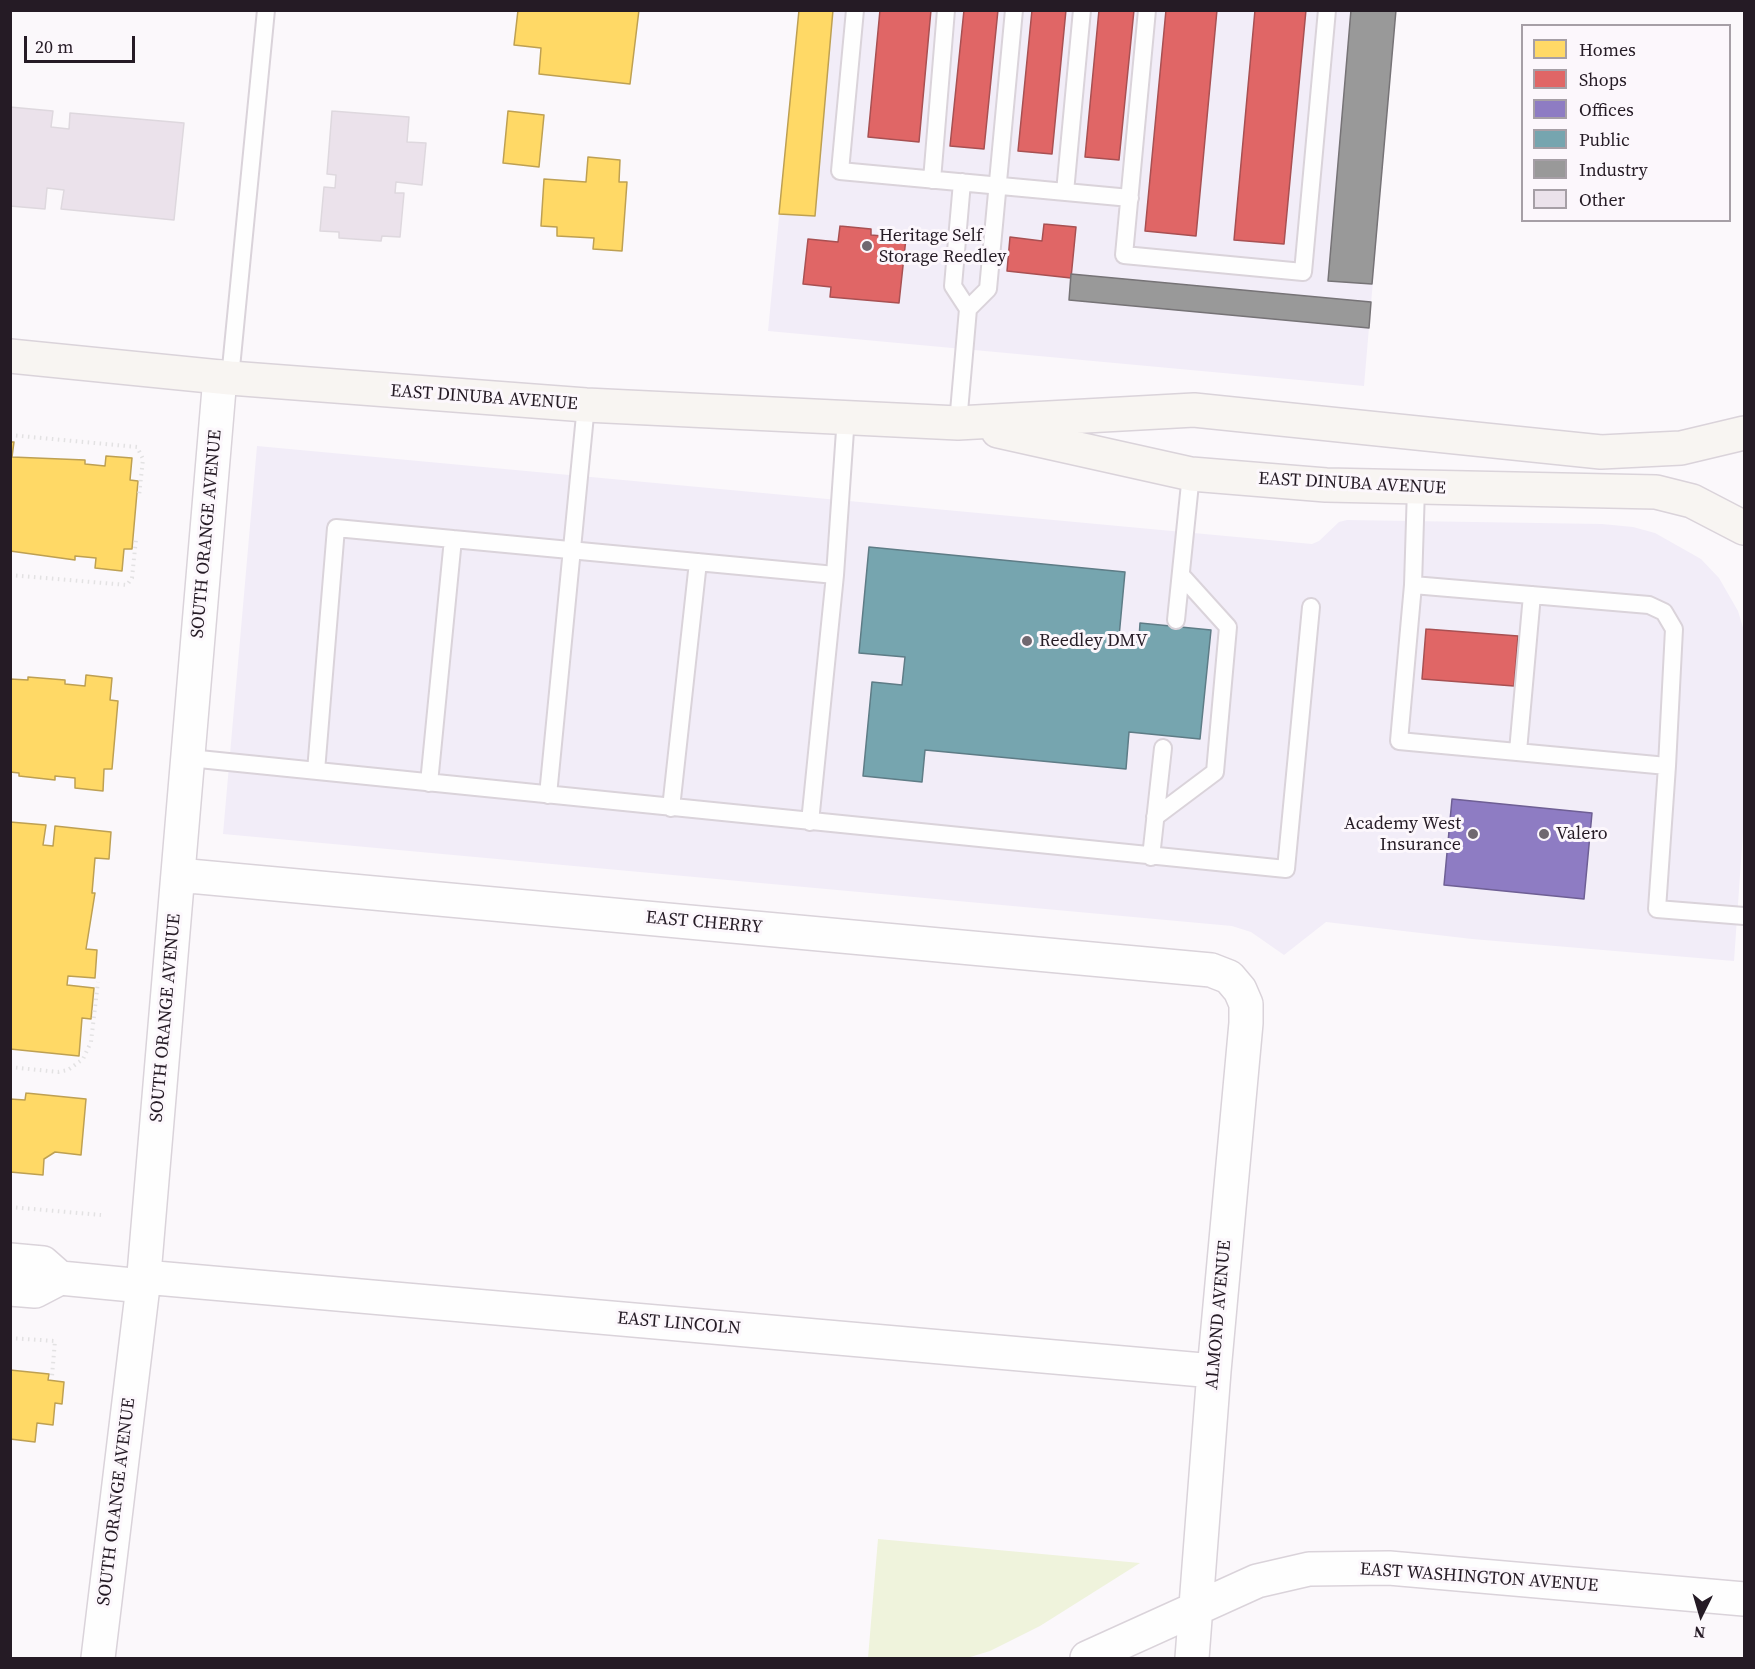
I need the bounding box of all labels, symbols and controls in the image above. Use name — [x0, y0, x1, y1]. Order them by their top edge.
scale bar — [27, 24, 138, 62]
legend — [1521, 24, 1731, 222]
text: 20 m — [35, 34, 73, 59]
text: Homes — [1579, 37, 1636, 62]
text: Shops — [1579, 67, 1627, 92]
text: Offices — [1579, 97, 1634, 122]
text: Public — [1579, 127, 1630, 152]
text: Industry — [1579, 157, 1648, 182]
text: Other — [1579, 187, 1625, 212]
place label: Heritage Self Storage Reedley — [879, 225, 1006, 268]
marker: Heritage Self Storage Reedley — [860, 239, 874, 253]
street label: EAST DINUBA AVENUE — [389, 381, 579, 415]
street label: SOUTH ORANGE AVENUE — [187, 429, 227, 639]
street label: EAST DINUBA AVENUE — [1258, 468, 1446, 500]
place label: Reedley DMV — [1039, 630, 1148, 652]
marker: Reedley DMV — [1020, 634, 1034, 648]
place label: Academy West Insurance — [1344, 813, 1461, 856]
place label: Valero — [1556, 823, 1608, 845]
marker: Academy West Insurance — [1466, 827, 1480, 841]
marker: Valero — [1537, 827, 1551, 841]
street label: EAST CHERRY — [645, 907, 763, 939]
street label: SOUTH ORANGE AVENUE — [146, 913, 186, 1123]
street label: ALMOND AVENUE — [1202, 1239, 1236, 1391]
street label: EAST LINCOLN — [616, 1308, 742, 1340]
street label: SOUTH ORANGE AVENUE — [94, 1397, 140, 1607]
street label: EAST WASHINGTON AVENUE — [1359, 1559, 1599, 1597]
north arrow — [1671, 1585, 1731, 1645]
text: N — [1693, 1621, 1706, 1644]

